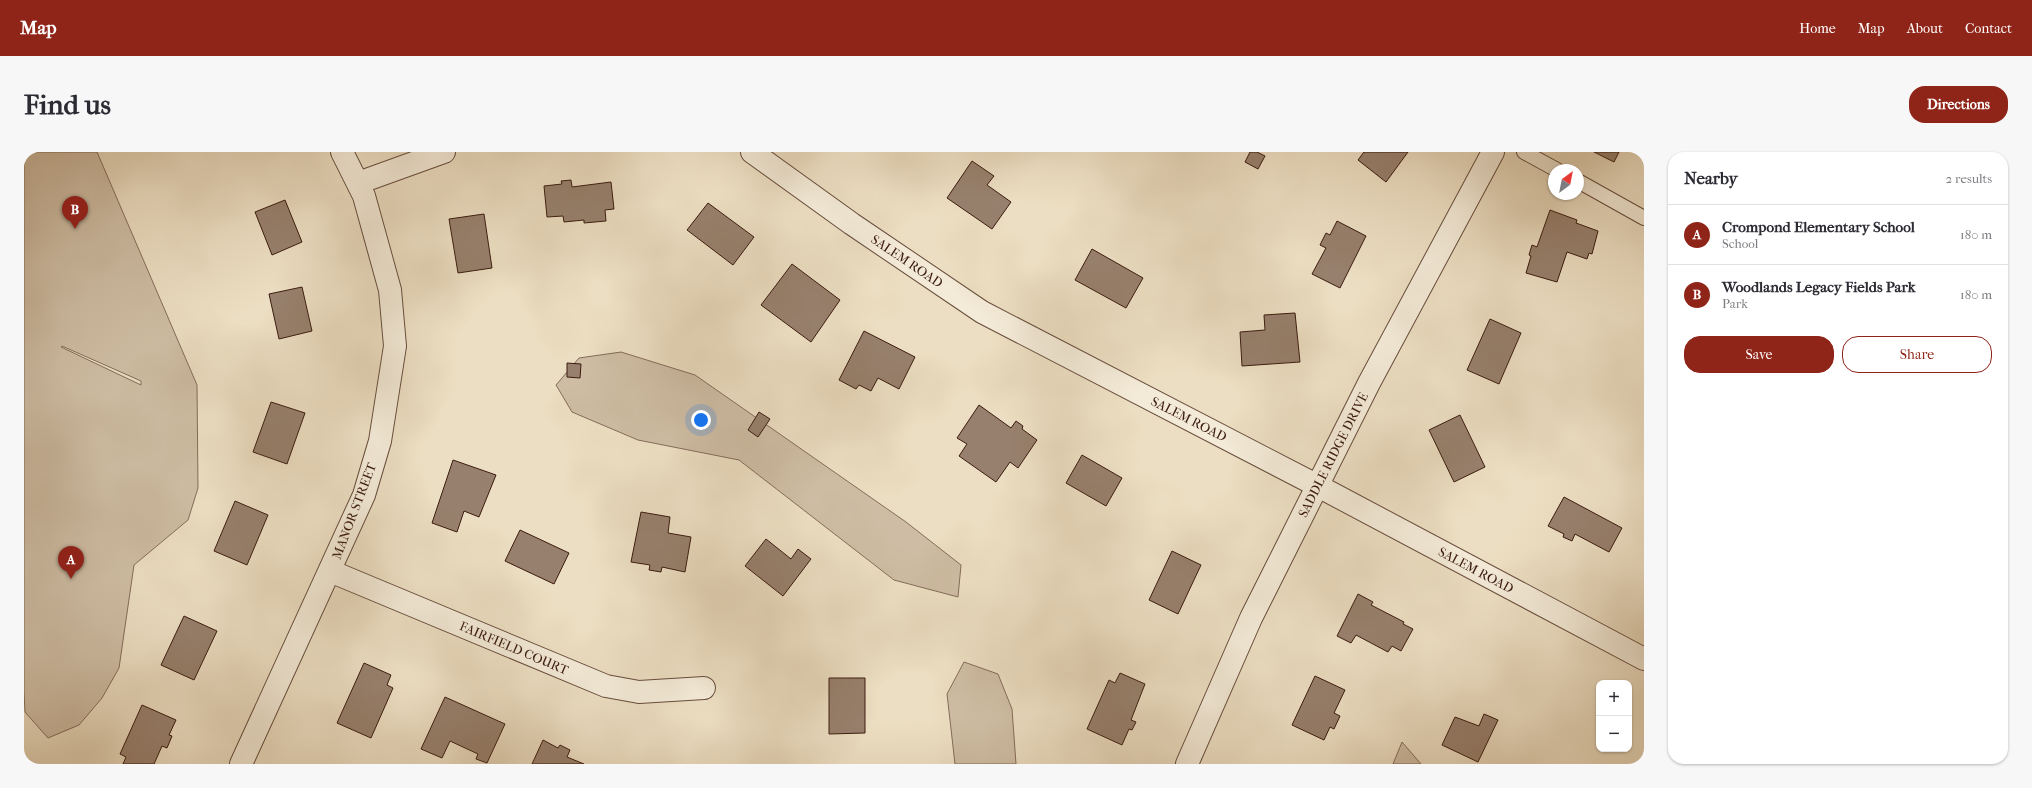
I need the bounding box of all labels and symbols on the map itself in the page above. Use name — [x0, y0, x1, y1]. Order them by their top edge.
north arrow — [1548, 164, 1584, 200]
pin: B — [62, 196, 88, 229]
street label: SALEM ROAD — [868, 232, 946, 290]
street label: SADDLE RIDGE DRIVE — [1295, 390, 1371, 520]
street label: SALEM ROAD — [1149, 393, 1229, 445]
your location — [691, 410, 711, 430]
street label: MANOR STREET — [329, 461, 379, 561]
street label: SALEM ROAD — [1436, 544, 1516, 596]
pin: A — [58, 546, 84, 579]
street label: FAIRFIELD COURT — [457, 618, 571, 678]

